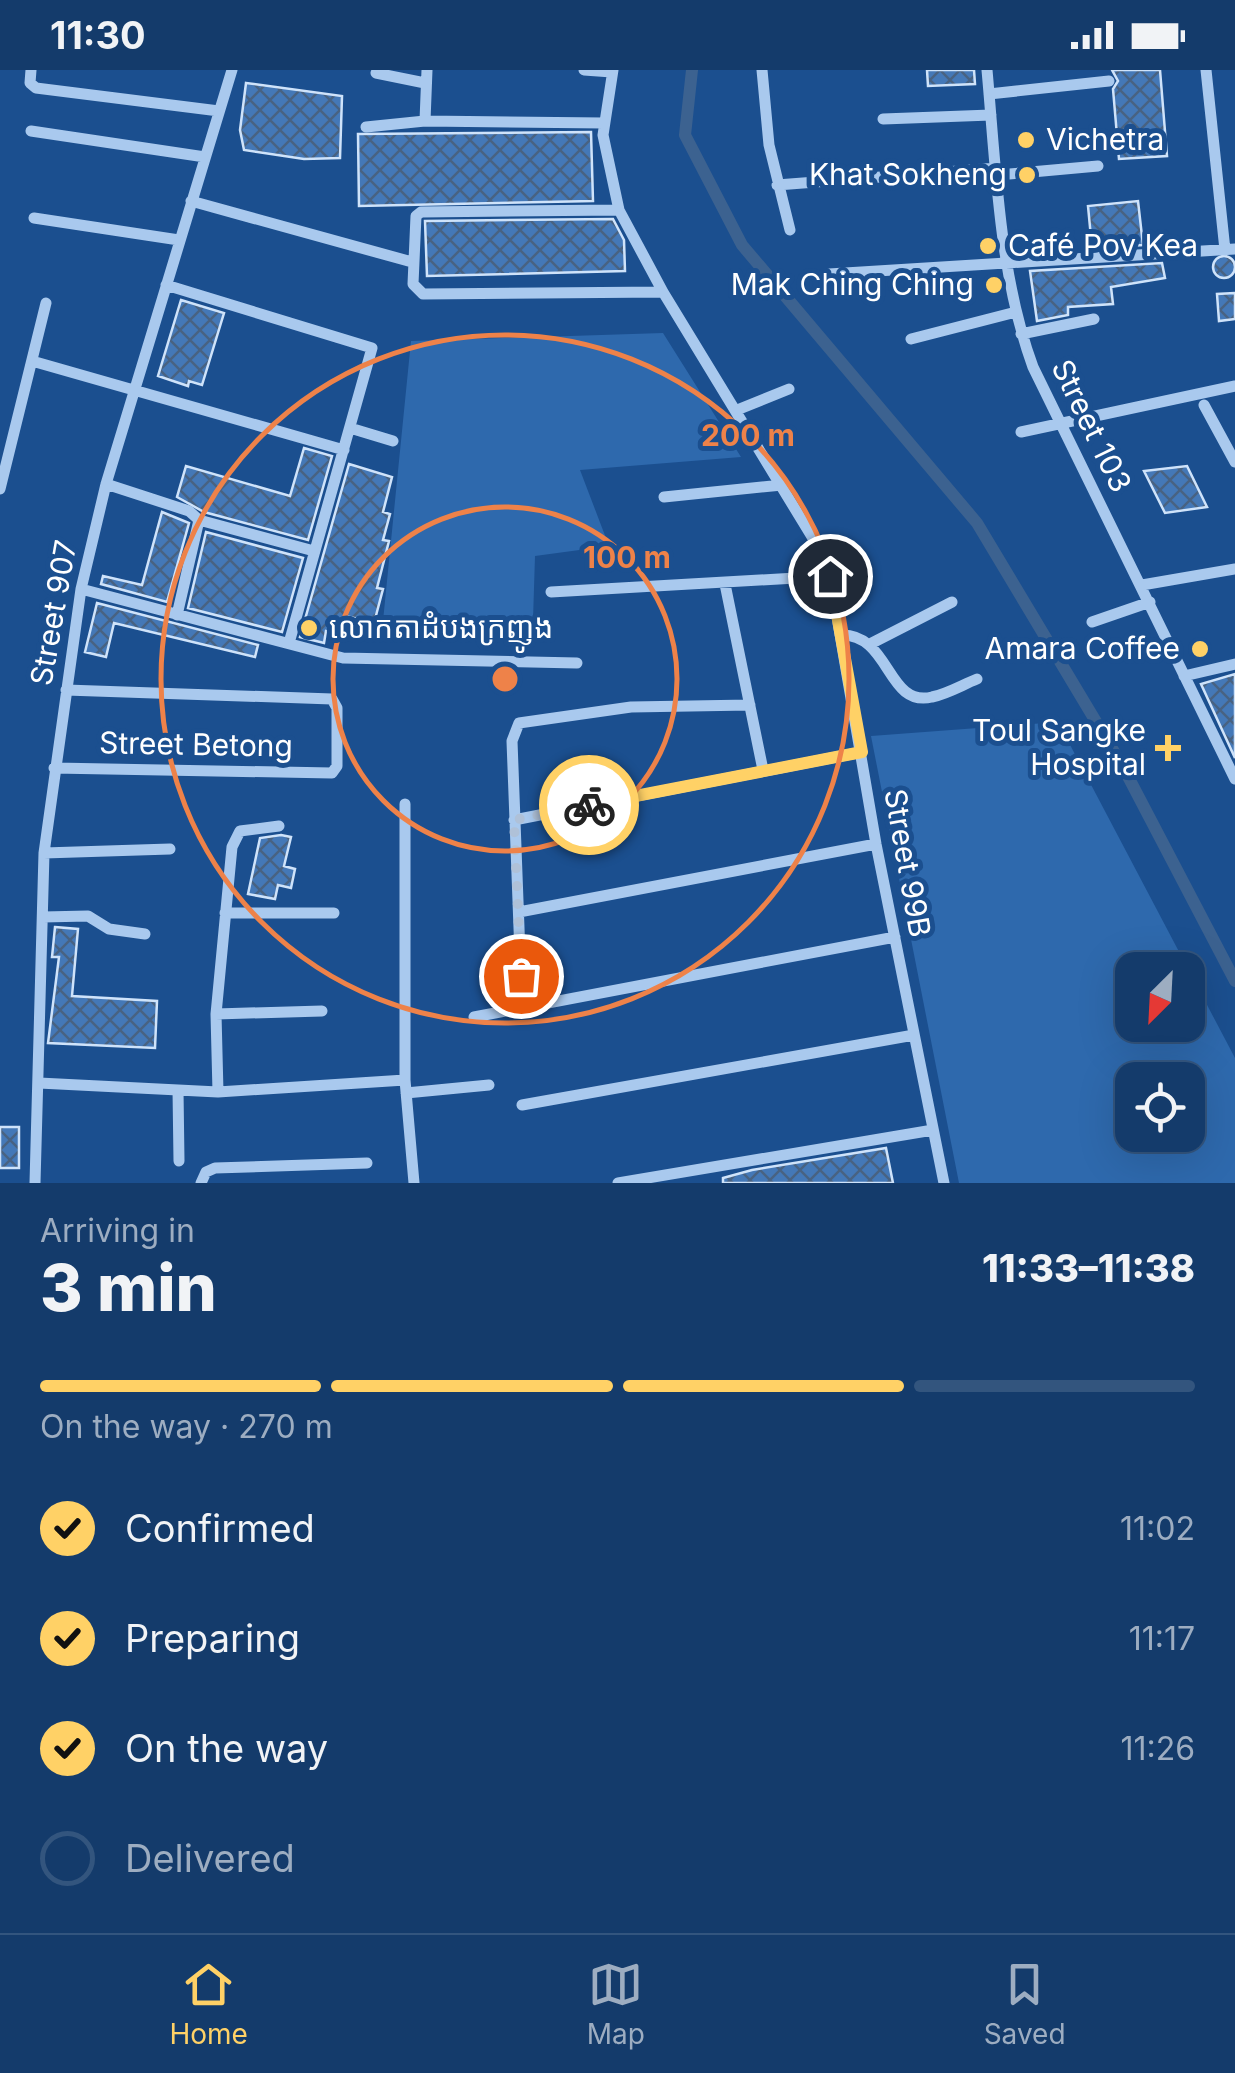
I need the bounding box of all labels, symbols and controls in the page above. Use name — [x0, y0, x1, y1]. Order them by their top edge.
text: 11:30 — [50, 12, 146, 58]
place label: Vichetra — [1046, 121, 1164, 157]
marker: Vichetra — [1015, 129, 1037, 151]
place label: Khat Sokheng — [809, 156, 1007, 192]
marker: Khat Sokheng — [1016, 164, 1038, 186]
place label: Café Pov Kea — [1008, 227, 1198, 263]
marker: Café Pov Kea — [977, 235, 999, 257]
place label: Mak Ching Ching — [731, 266, 974, 302]
marker: Mak Ching Ching — [983, 274, 1005, 296]
street label: Street 103 — [1044, 354, 1139, 498]
text: 200 m — [701, 417, 795, 453]
pin — [788, 534, 873, 619]
street label: Street 907 — [23, 537, 84, 688]
text: 100 m — [583, 539, 671, 575]
icon: home — [803, 549, 858, 604]
place label: លោកតាដំបងក្រញូង — [329, 609, 553, 653]
marker: លោកតាដំបងក្រញូង — [298, 617, 320, 639]
place label: Amara Coffee — [985, 630, 1180, 666]
marker: Amara Coffee — [1189, 638, 1211, 660]
centre of rings — [487, 661, 523, 697]
place label: Toul Sangke Hospital — [972, 712, 1146, 782]
street label: Street Betong — [99, 724, 293, 764]
marker: Toul Sangke Hospital — [1155, 735, 1181, 761]
courier — [539, 755, 639, 855]
icon: bike — [562, 778, 617, 833]
street label: Street 99B — [877, 786, 939, 940]
pin — [479, 934, 564, 1019]
icon: bag — [494, 949, 549, 1004]
north arrow — [1115, 952, 1205, 1042]
map controls — [1115, 952, 1205, 1152]
button: locate — [1115, 1062, 1205, 1152]
text: Arriving in — [40, 1211, 195, 1250]
text: 11:33–11:38 — [982, 1245, 1195, 1291]
text: 3 min — [40, 1248, 217, 1327]
text: On the way · 270 m — [40, 1407, 333, 1446]
icon: check — [40, 1501, 95, 1556]
text: Confirmed — [125, 1505, 315, 1551]
text: 11:02 — [1120, 1509, 1195, 1548]
icon: check — [40, 1611, 95, 1666]
text: Preparing — [125, 1615, 300, 1661]
text: 11:17 — [1129, 1619, 1195, 1658]
icon: check — [40, 1721, 95, 1776]
text: On the way — [125, 1725, 328, 1771]
text: 11:26 — [1120, 1729, 1195, 1768]
text: Delivered — [125, 1835, 295, 1881]
tab: Home — [169, 1957, 248, 2051]
tab: Map — [587, 1957, 645, 2051]
tab: Saved — [984, 1957, 1066, 2051]

